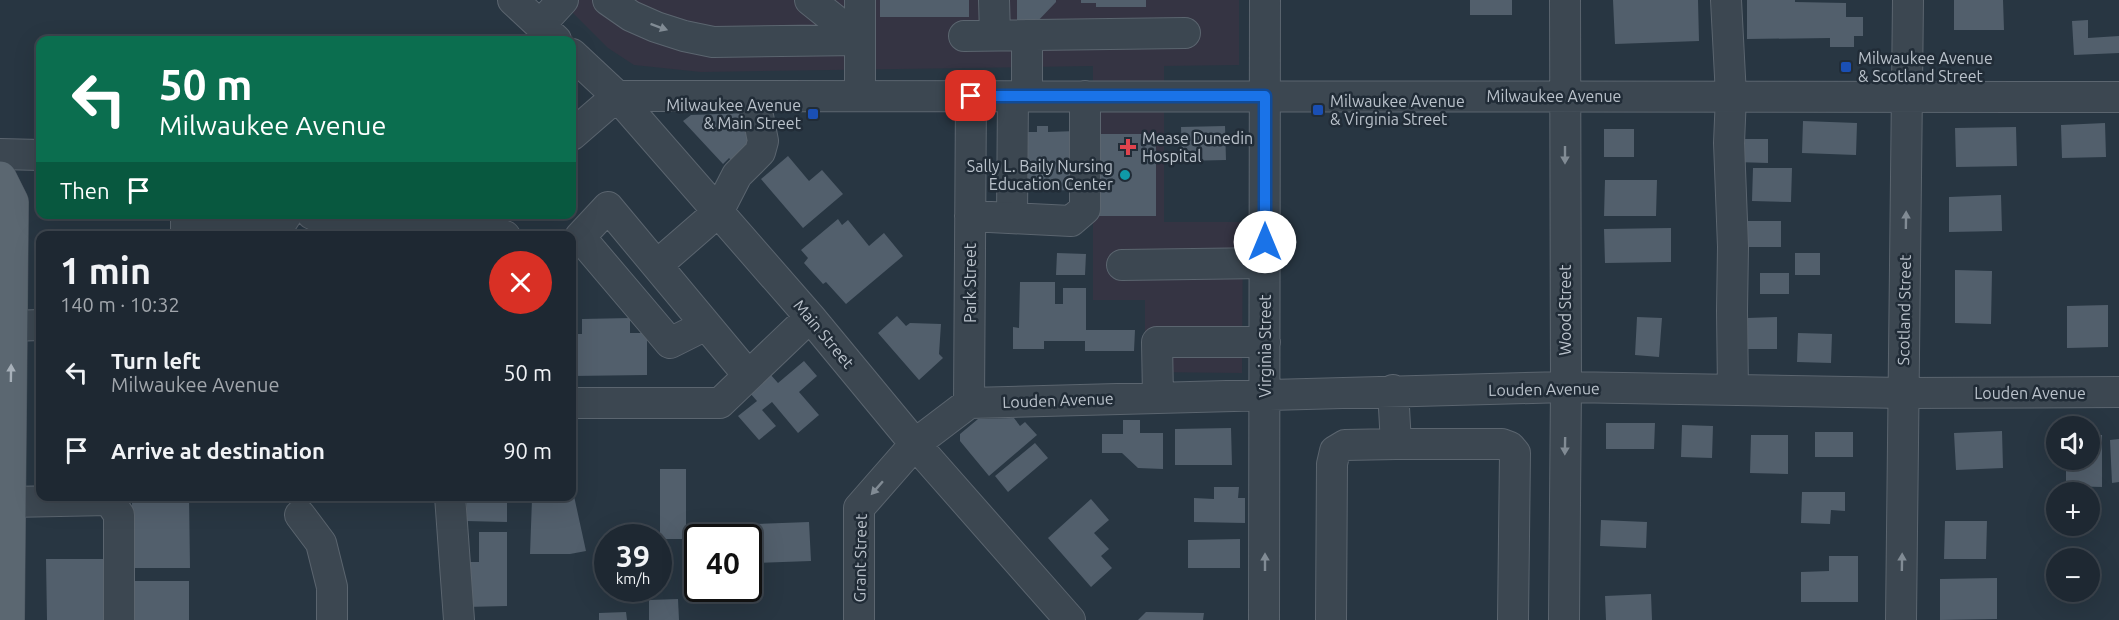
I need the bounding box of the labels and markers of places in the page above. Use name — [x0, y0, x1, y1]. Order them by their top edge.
place label: Milwaukee Avenue & Scotland Street — [1858, 49, 1993, 85]
marker: Milwaukee Avenue & Scotland Street — [1839, 60, 1853, 74]
pin — [945, 70, 996, 121]
place label: Milwaukee Avenue & Virginia Street — [1330, 92, 1465, 128]
place label: Milwaukee Avenue & Main Street — [666, 96, 802, 132]
marker: Milwaukee Avenue & Virginia Street — [1311, 103, 1325, 117]
marker: Milwaukee Avenue & Main Street — [806, 107, 820, 121]
place label: Mease Dunedin Hospital — [1142, 129, 1253, 165]
marker: Mease Dunedin Hospital — [1119, 138, 1137, 156]
place label: Sally L. Baily Nursing Education Center — [967, 157, 1113, 193]
marker: Sally L. Baily Nursing Education Center — [1118, 168, 1132, 182]

